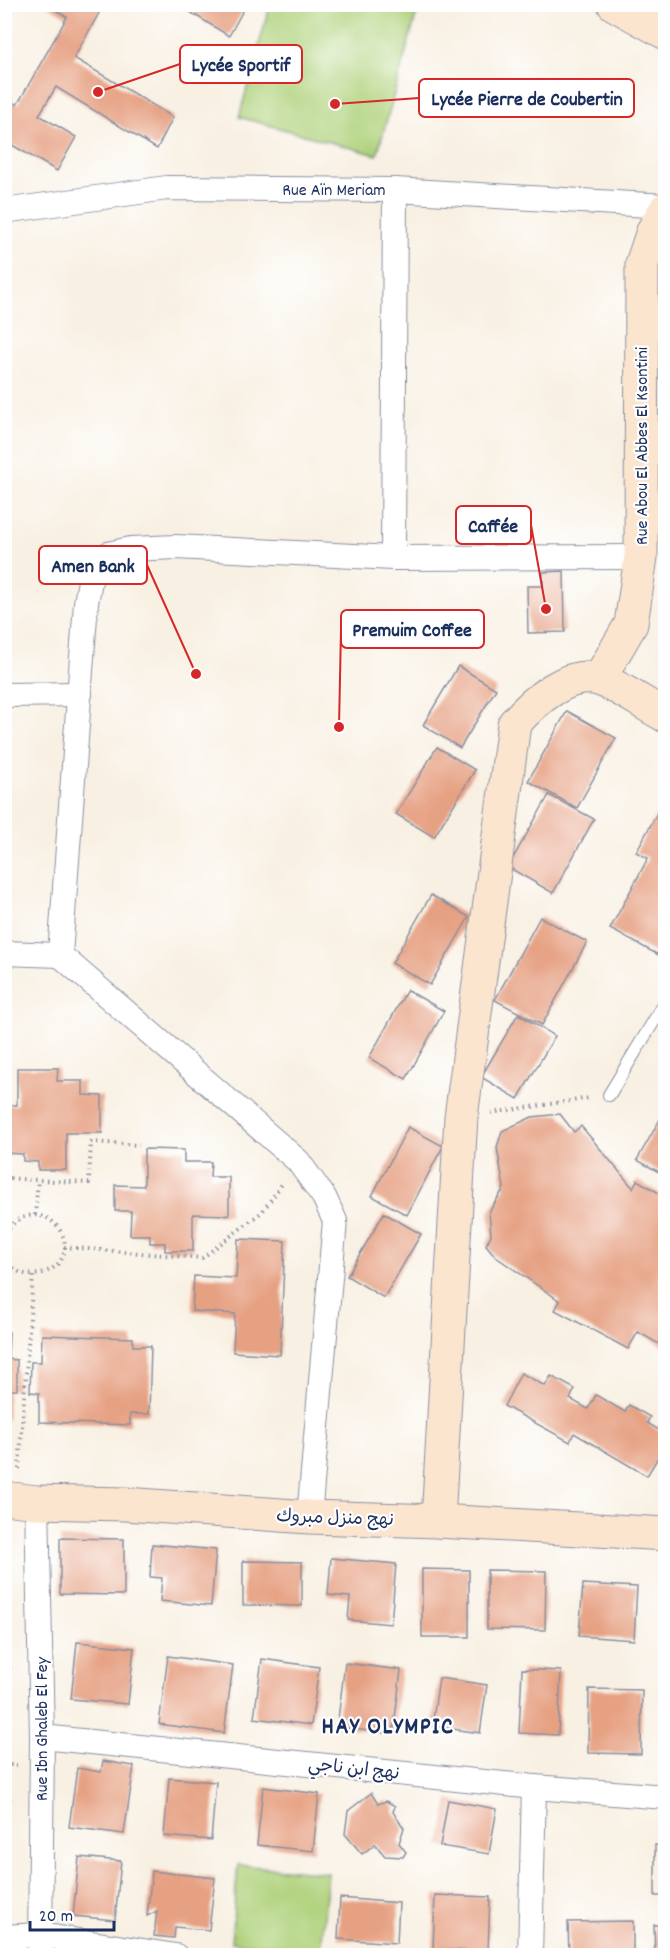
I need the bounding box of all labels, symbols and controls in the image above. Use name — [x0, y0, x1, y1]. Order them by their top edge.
callout: Lycée Sportif — [180, 45, 302, 83]
text: Lycée Sportif — [192, 53, 291, 81]
callout: Lycée Pierre de Coubertin — [419, 79, 634, 117]
text: Lycée Pierre de Coubertin — [431, 87, 623, 115]
street label: Rue Aïn Meriam — [282, 179, 386, 204]
street label: Rue Abou El Abbes El Ksontini — [631, 347, 656, 545]
callout: Caffée — [456, 506, 531, 544]
text: Caffée — [468, 514, 518, 542]
callout: Amen Bank — [39, 546, 147, 584]
text: Amen Bank — [51, 554, 135, 582]
callout: Premuim Coffee — [341, 610, 484, 648]
text: Premuim Coffee — [352, 618, 472, 646]
street label: نهج منزل مبروك — [276, 1505, 394, 1534]
street label: Rue Ibn Ghaleb El Fey — [31, 1656, 56, 1801]
district label: HAY OLYMPIC — [322, 1711, 454, 1745]
street label: نهج ابن ناجي — [307, 1753, 401, 1789]
scale bar — [30, 1894, 114, 1932]
text: 20 m — [39, 1905, 73, 1930]

